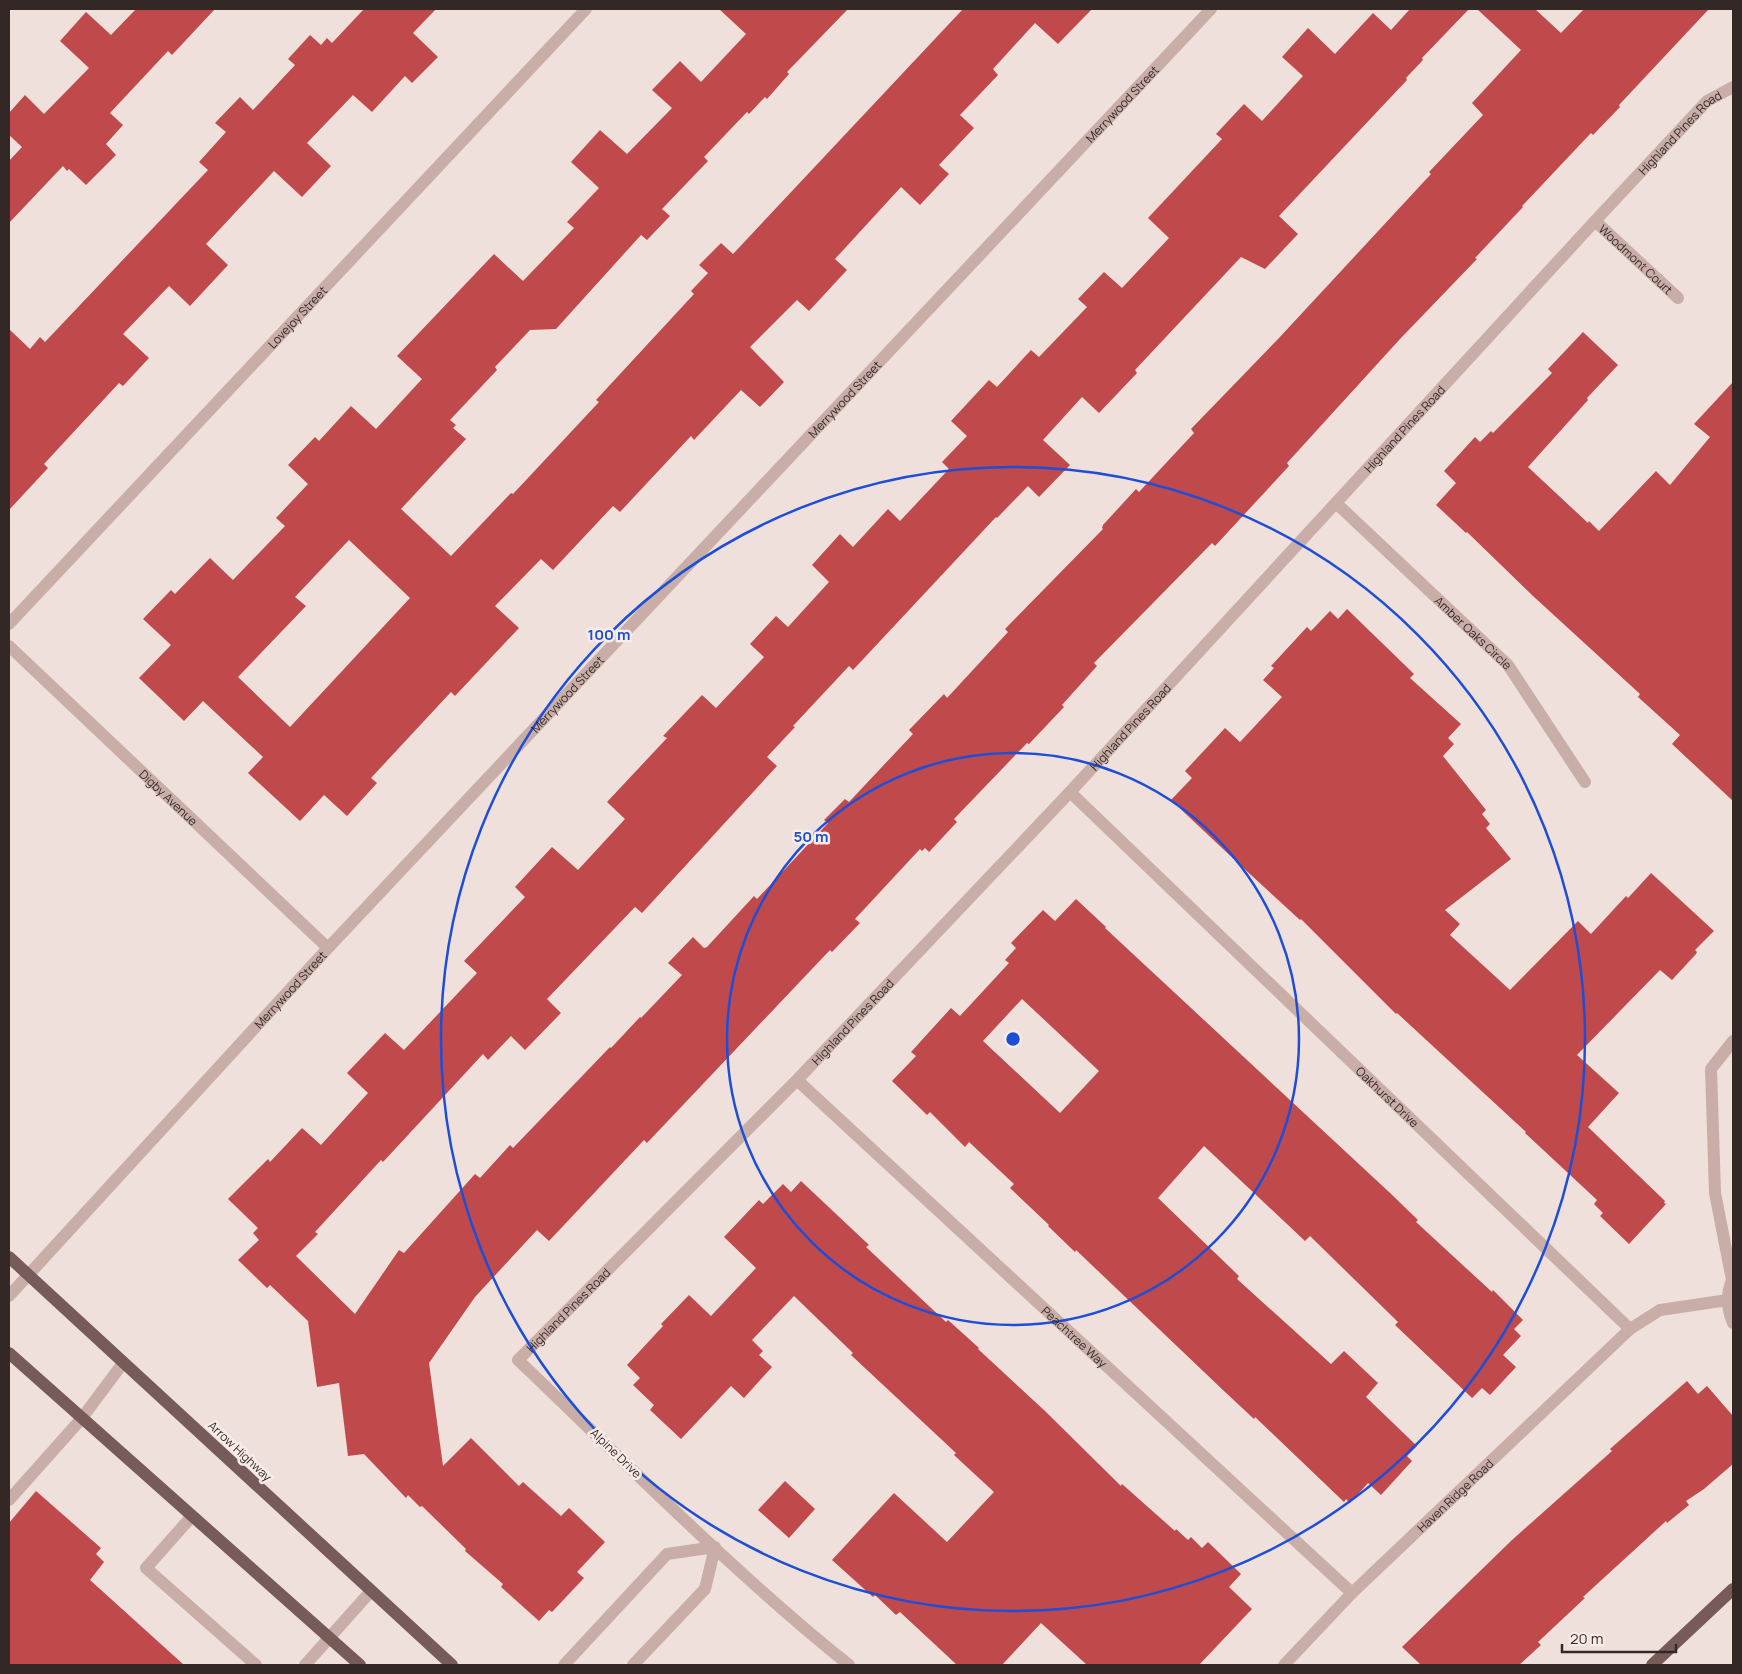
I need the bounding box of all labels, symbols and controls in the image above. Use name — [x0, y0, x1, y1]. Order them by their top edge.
street label: Merrywood Street — [1081, 61, 1163, 146]
street label: Highland Pines Road — [1634, 86, 1724, 178]
street label: Woodmont Court — [1595, 220, 1677, 298]
street label: Lovejoy Street — [264, 282, 331, 352]
street label: Merrywood Street — [804, 356, 885, 441]
street label: Highland Pines Road — [1360, 381, 1449, 476]
street label: Amber Oaks Circle — [1431, 592, 1516, 673]
text: 100 m — [588, 624, 630, 645]
street label: Merrywood Street — [527, 651, 608, 736]
street label: Highland Pines Road — [1086, 679, 1174, 774]
street label: Digby Avenue — [136, 765, 202, 829]
text: 50 m — [793, 826, 829, 847]
street label: Merrywood Street — [250, 947, 330, 1032]
street label: Highland Pines Road — [807, 975, 897, 1068]
centre of rings — [1004, 1030, 1022, 1048]
street label: Oakhurst Drive — [1352, 1062, 1423, 1131]
street label: Highland Pines Road — [522, 1264, 614, 1356]
street label: Peachtree Way — [1038, 1302, 1111, 1372]
street label: Arrow Highway — [204, 1417, 276, 1485]
street label: Alpine Drive — [587, 1424, 645, 1482]
street label: Haven Ridge Road — [1413, 1455, 1497, 1536]
scale bar — [1562, 1622, 1676, 1654]
text: 20 m — [1570, 1628, 1603, 1649]

